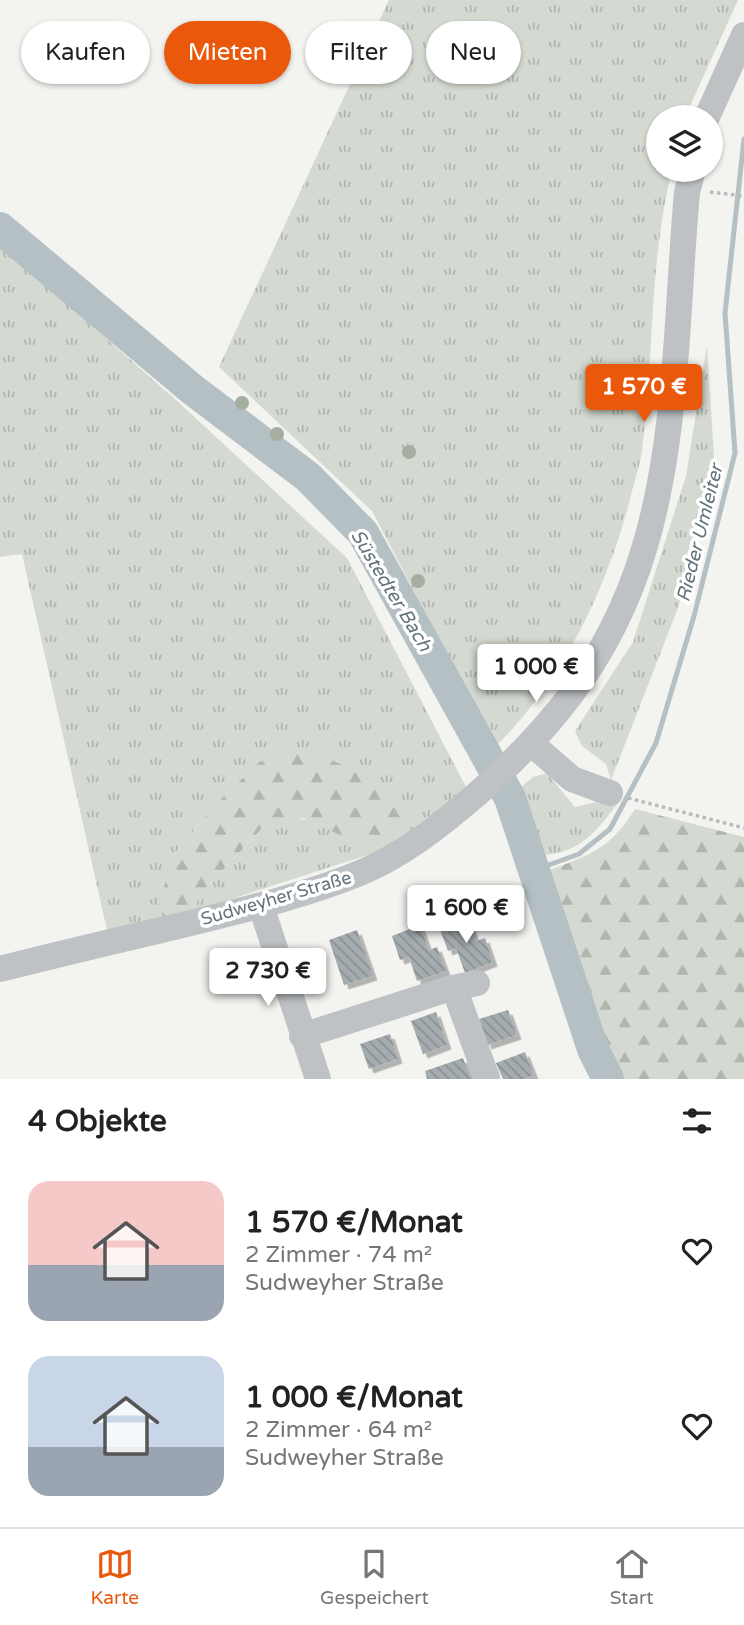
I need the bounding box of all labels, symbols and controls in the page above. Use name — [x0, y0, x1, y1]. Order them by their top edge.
chip: Kaufen — [21, 21, 150, 84]
chip: Mieten — [164, 21, 291, 84]
chip: Filter — [305, 21, 412, 84]
chip: Neu — [426, 21, 521, 84]
map controls — [646, 105, 723, 182]
button: layers — [646, 105, 723, 182]
pin: 1 570 € — [579, 364, 709, 424]
text: 1 570 € — [601, 373, 687, 401]
water label: Rieder Umleiter — [672, 460, 728, 604]
water label: Süstedter Bach — [346, 526, 436, 656]
pin: 1 000 € — [471, 644, 601, 704]
text: 1 000 € — [493, 653, 579, 681]
street label: Sudweyher Straße — [198, 866, 354, 930]
pin: 1 600 € — [401, 886, 531, 945]
text: 1 600 € — [423, 894, 509, 922]
pin: 2 730 € — [203, 948, 333, 1008]
text: 2 730 € — [225, 957, 311, 985]
icon: filters — [678, 1102, 716, 1140]
text: 4 Objekte — [28, 1103, 167, 1140]
text: 1 570 €/Monat — [245, 1204, 463, 1241]
icon: home — [84, 1209, 168, 1293]
icon: heart — [678, 1232, 716, 1270]
text: 2 Zimmer · 74 m² — [245, 1241, 432, 1269]
text: Sudweyher Straße — [245, 1269, 444, 1297]
text: 1 000 €/Monat — [245, 1379, 463, 1416]
icon: home — [84, 1384, 168, 1468]
icon: heart — [678, 1407, 716, 1445]
text: 2 Zimmer · 64 m² — [245, 1416, 432, 1444]
text: Sudweyher Straße — [245, 1444, 444, 1472]
tab: Karte — [90, 1545, 139, 1609]
tab: Gespeichert — [320, 1545, 429, 1609]
tab: Start — [610, 1545, 653, 1609]

